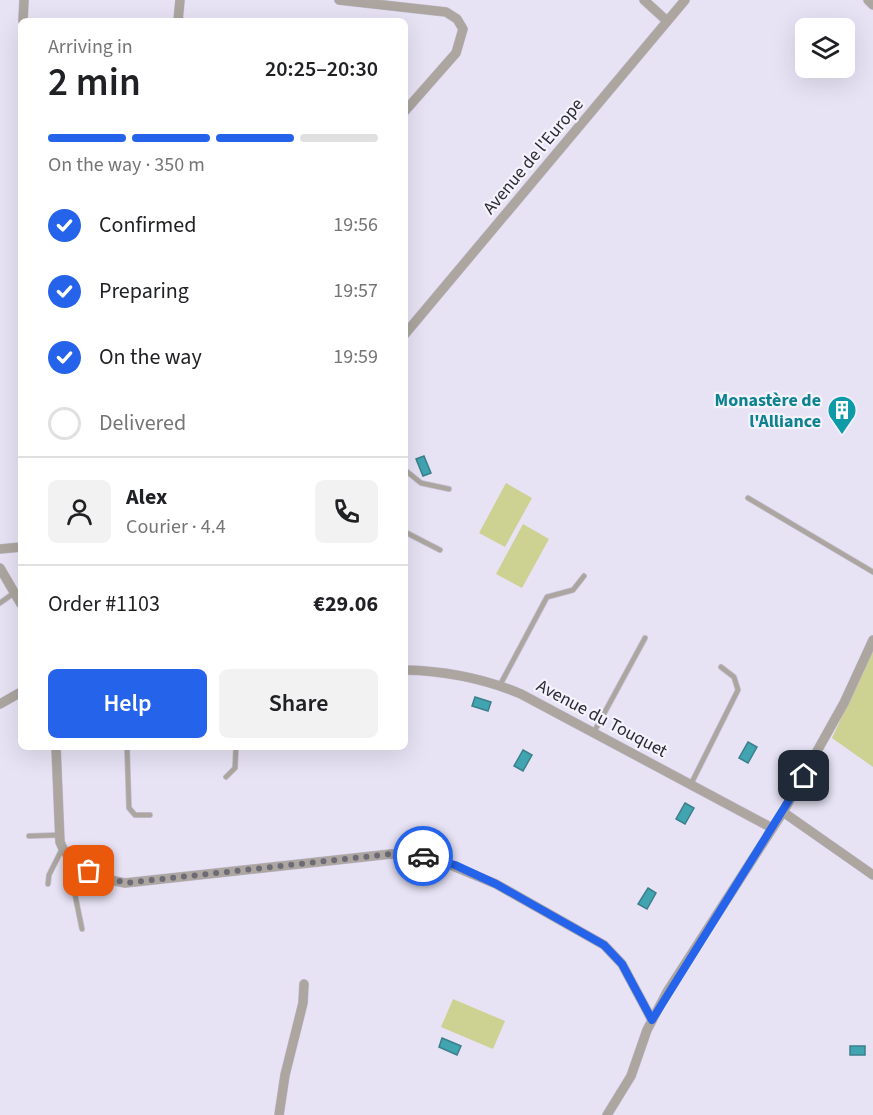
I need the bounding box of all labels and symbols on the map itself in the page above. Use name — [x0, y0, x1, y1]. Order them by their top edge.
street label: Avenue de l'Europe — [477, 93, 590, 220]
place label: Monastère de l'Alliance — [714, 388, 821, 434]
building icon: Monastère de l'Alliance — [826, 394, 858, 436]
street label: Avenue du Touquet — [532, 673, 672, 764]
pin — [778, 750, 829, 801]
courier — [393, 826, 453, 886]
pin — [63, 845, 114, 896]

